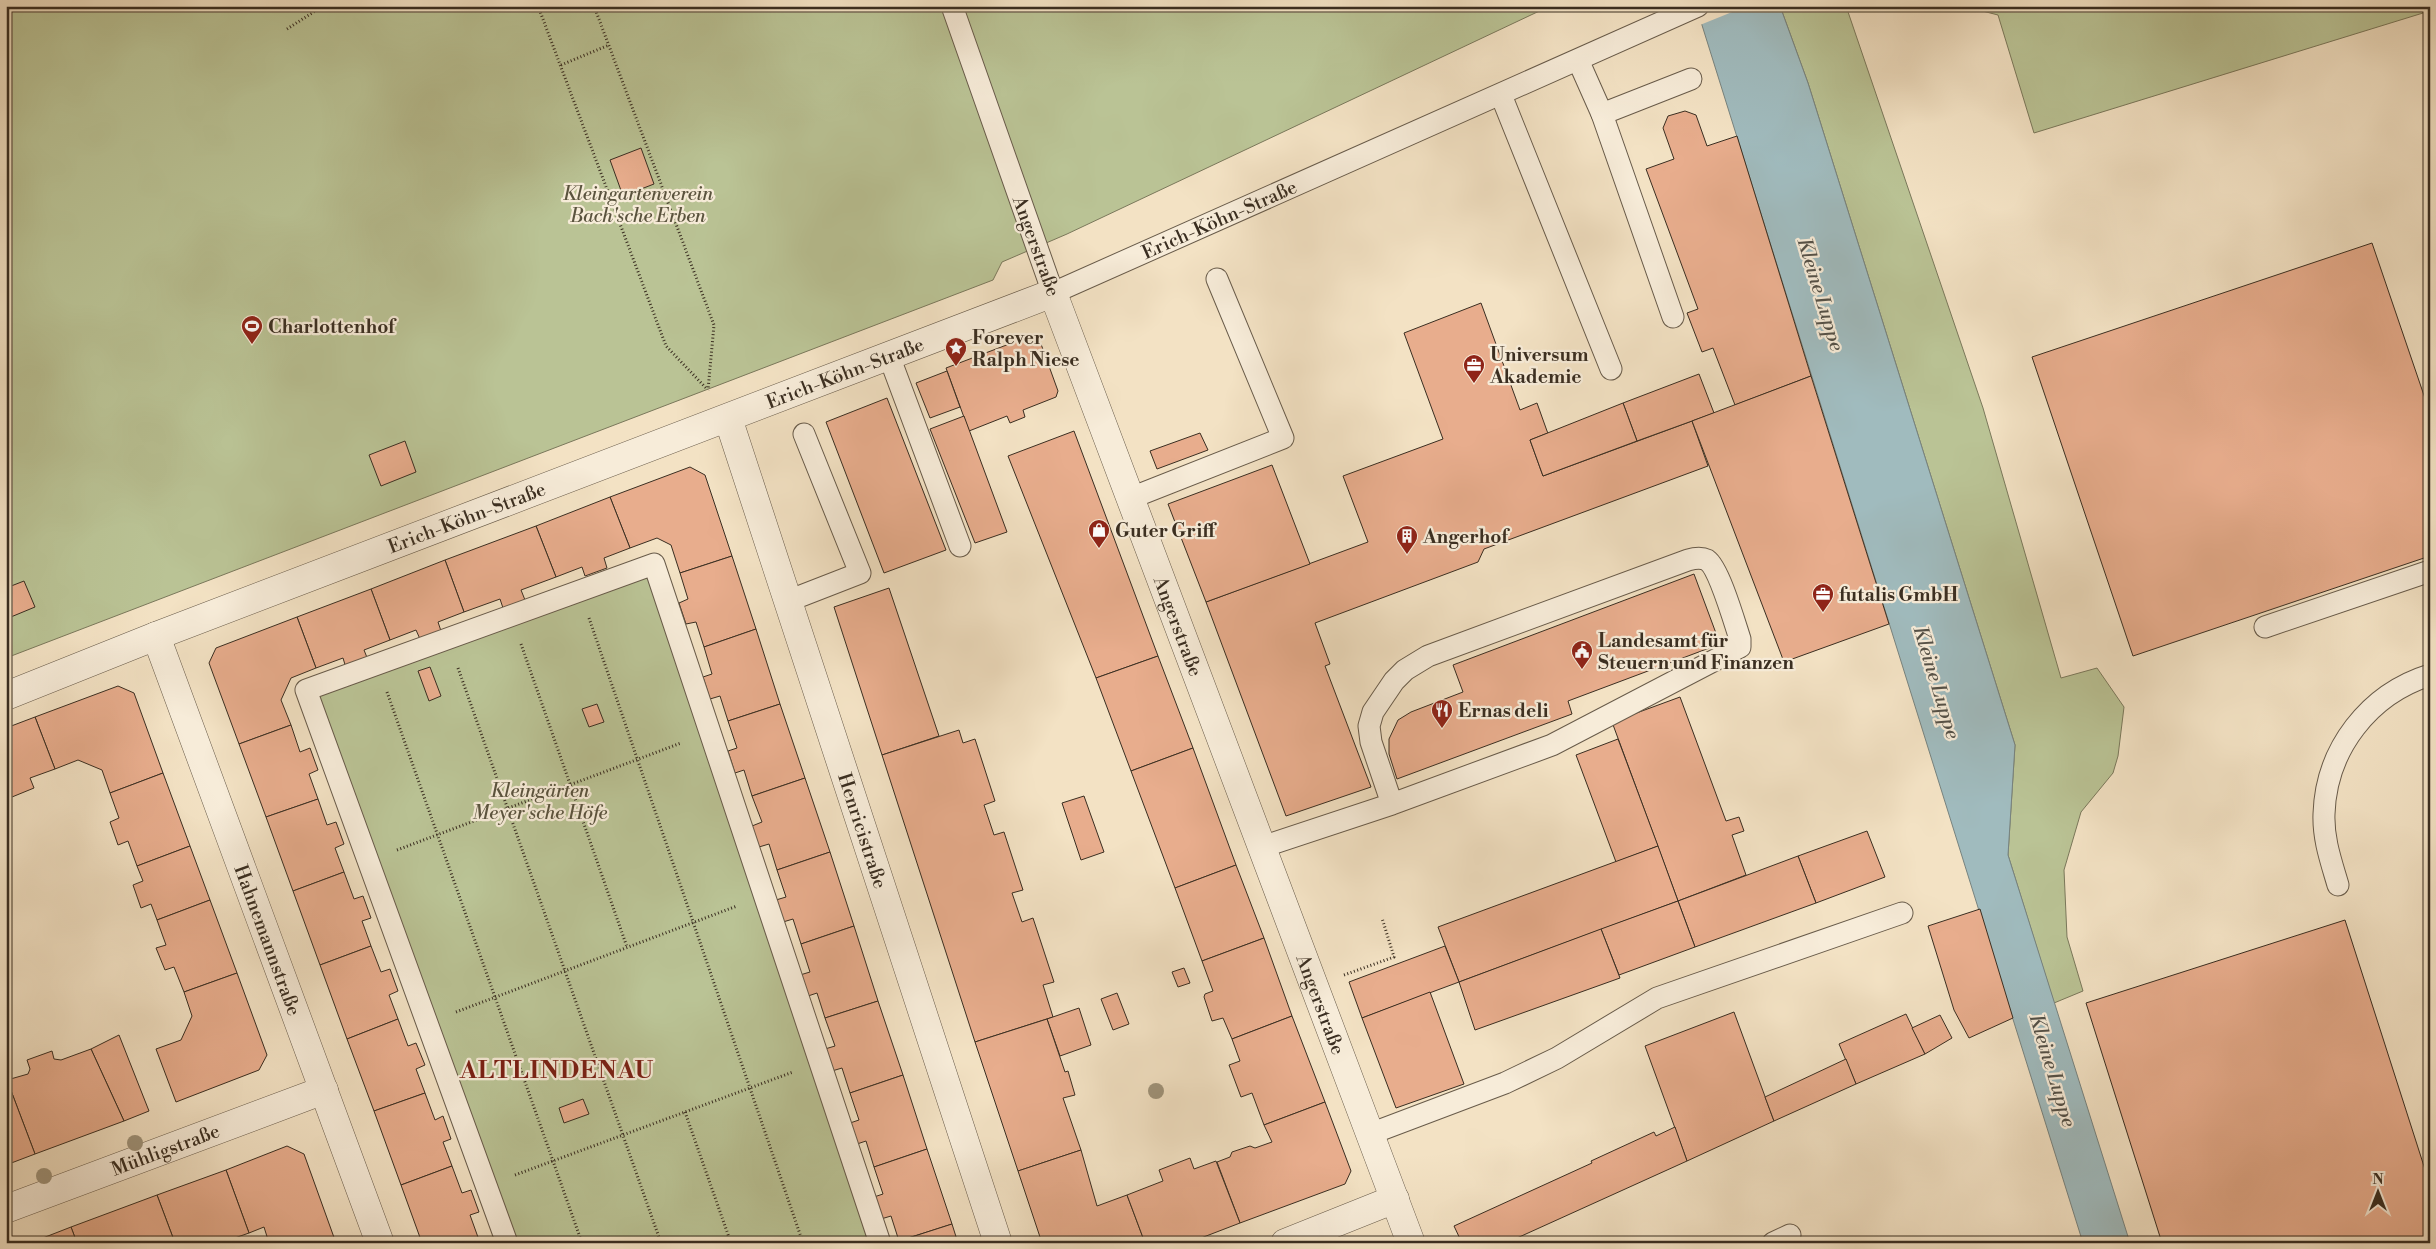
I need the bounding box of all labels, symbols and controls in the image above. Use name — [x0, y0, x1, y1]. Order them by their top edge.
street label: Erich-Köhn-Straße — [1138, 175, 1301, 265]
park label: Kleingartenverein Bach'sche Erben — [563, 182, 714, 228]
street label: Angerstraße — [1006, 192, 1065, 300]
water label: Kleine Luppe — [1790, 235, 1849, 355]
sports icon: Charlottenhof — [240, 314, 264, 345]
place label: Charlottenhof — [268, 315, 397, 339]
place label: Forever Ralph Niese — [972, 326, 1079, 372]
street label: Erich-Köhn-Straße — [763, 333, 927, 415]
place icon: Forever Ralph Niese — [944, 336, 968, 367]
place label: Universum Akademie — [1489, 343, 1588, 389]
office icon: Universum Akademie — [1462, 353, 1486, 384]
street label: Erich-Köhn-Straße — [385, 477, 549, 559]
shop icon: Guter Griff — [1087, 518, 1111, 549]
place label: Guter Griff — [1115, 519, 1217, 543]
building icon: Angerhof — [1395, 524, 1419, 555]
place label: Angerhof — [1422, 525, 1510, 549]
street label: Angerstraße — [1148, 572, 1207, 680]
office icon: futalis GmbH — [1811, 582, 1835, 613]
place label: futalis GmbH — [1839, 583, 1959, 607]
water label: Kleine Luppe — [1906, 623, 1965, 743]
place label: Landesamt für Steuern und Finanzen — [1598, 629, 1794, 675]
public building icon: Landesamt für Steuern und Finanzen — [1570, 639, 1594, 670]
restaurant icon: Ernas deli — [1430, 698, 1454, 729]
place label: Ernas deli — [1458, 699, 1548, 723]
street label: Henricistraße — [832, 770, 892, 892]
park label: Kleingärten Meyer'sche Höfe — [473, 779, 608, 825]
street label: Hahnemannstraße — [228, 861, 306, 1019]
street label: Angerstraße — [1290, 950, 1350, 1058]
water label: Kleine Luppe — [2022, 1011, 2081, 1131]
district label: ALTLINDENAU — [459, 1056, 654, 1086]
street label: Mühligstraße — [108, 1119, 223, 1182]
north arrow — [2354, 1166, 2404, 1216]
text: N — [2372, 1171, 2384, 1189]

